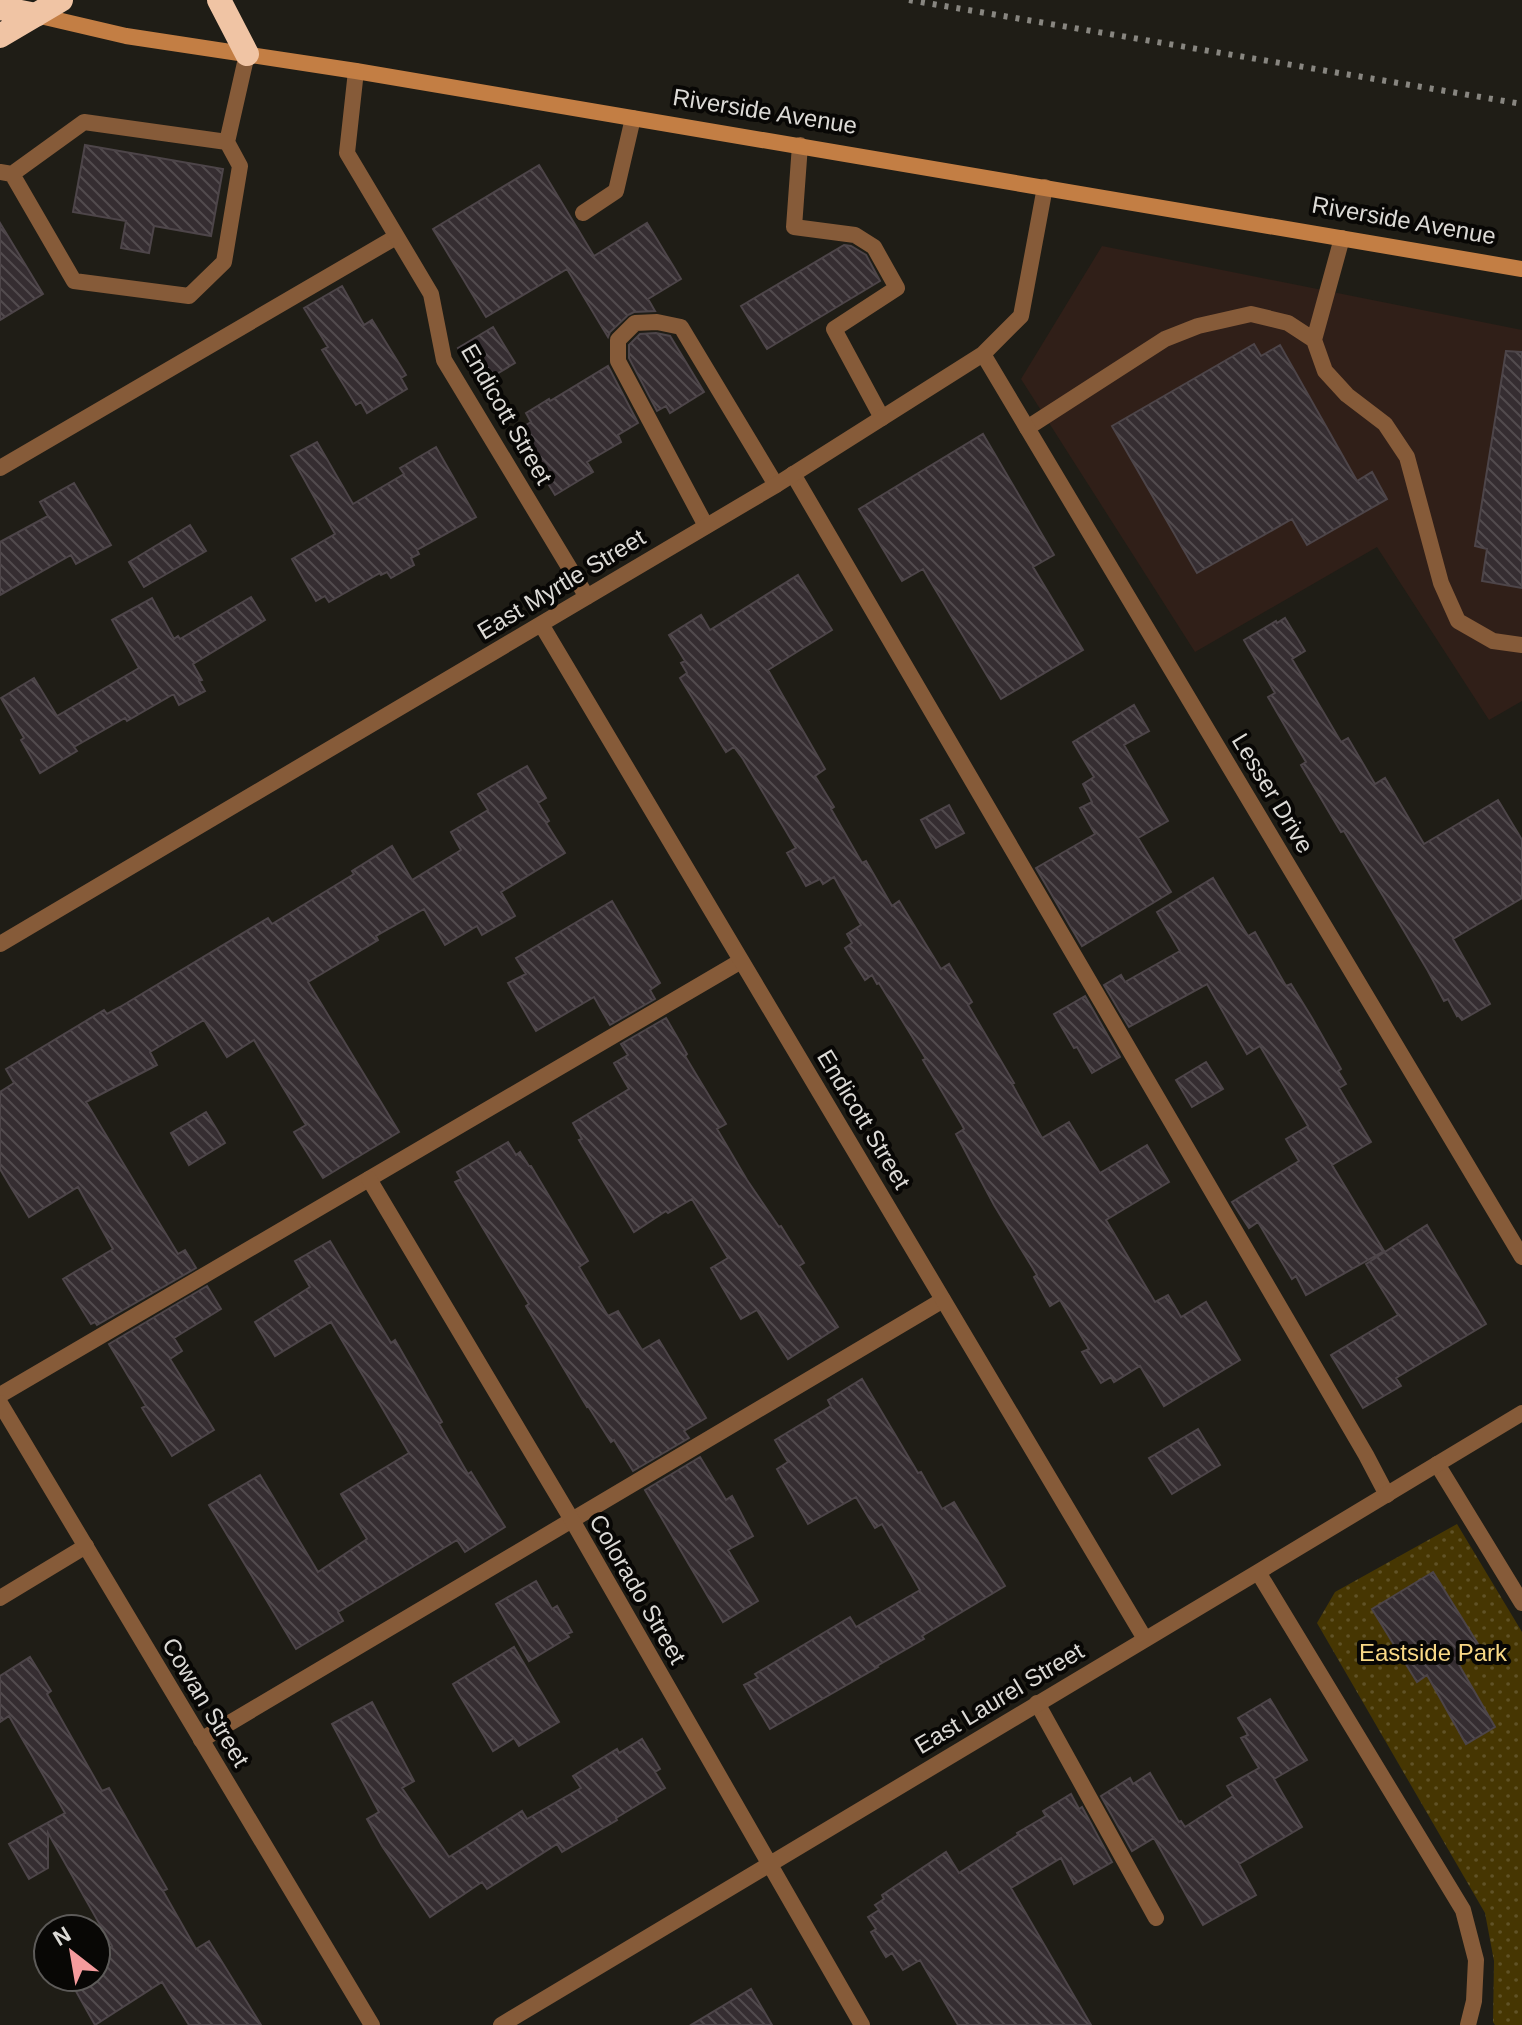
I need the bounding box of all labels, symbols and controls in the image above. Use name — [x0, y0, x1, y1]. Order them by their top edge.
street label: Riverside Avenue — [671, 83, 859, 139]
street label: Riverside Avenue — [1310, 191, 1498, 249]
street label: Endicott Street — [456, 339, 558, 489]
street label: East Myrtle Street — [472, 523, 650, 645]
street label: Lesser Drive — [1227, 728, 1319, 858]
street label: Endicott Street — [812, 1045, 916, 1194]
street label: Colorado Street — [584, 1509, 692, 1669]
street label: Cowan Street — [157, 1633, 255, 1772]
street label: East Laurel Street — [910, 1637, 1089, 1759]
park label: Eastside Park — [1359, 1639, 1508, 1666]
north arrow — [32, 1913, 112, 1993]
text: N — [49, 1921, 75, 1951]

